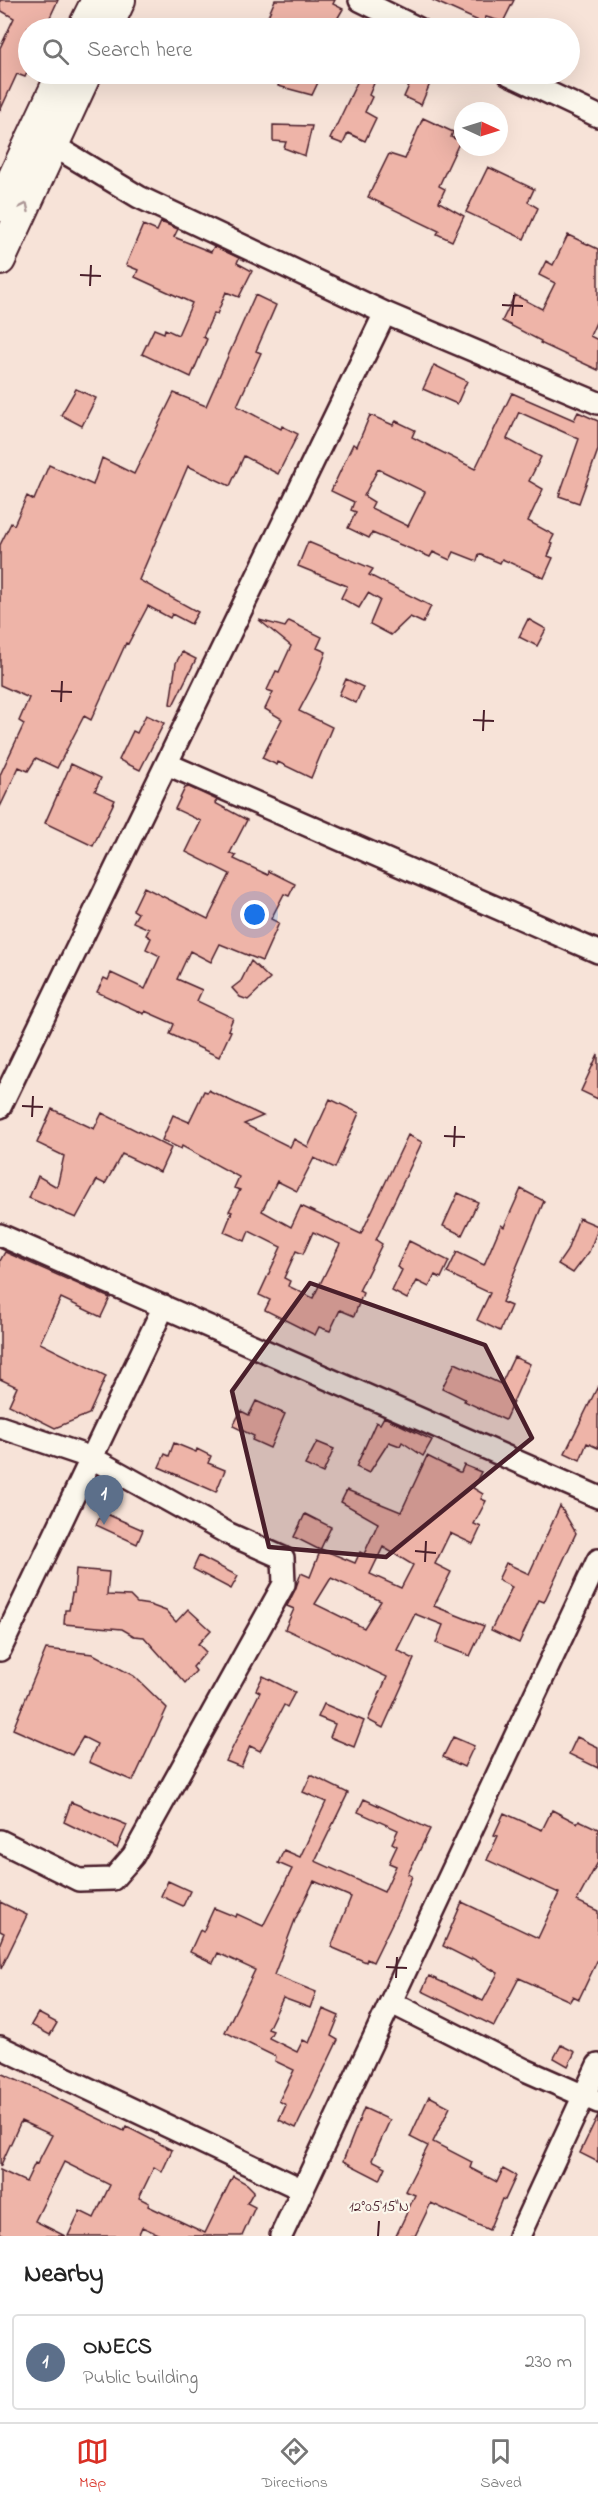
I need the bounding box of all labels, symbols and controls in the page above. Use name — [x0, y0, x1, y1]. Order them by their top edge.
search box — [18, 18, 580, 84]
icon: search — [39, 35, 72, 68]
text: Search here — [87, 35, 192, 67]
north arrow — [454, 102, 508, 156]
one-way arrow — [17, 203, 29, 214]
your location — [240, 900, 269, 929]
pin: 1 — [84, 1476, 124, 1525]
text: 12°05'15"N — [349, 2196, 409, 2218]
text: Nearby — [24, 2256, 103, 2294]
text: ONECS — [83, 2332, 152, 2364]
text: 1 — [42, 2348, 49, 2377]
text: 230 m — [525, 2348, 572, 2377]
text: Public building — [83, 2364, 198, 2393]
tab: Map — [76, 2435, 109, 2495]
tab: Directions — [261, 2435, 328, 2495]
tab: Saved — [480, 2435, 522, 2495]

